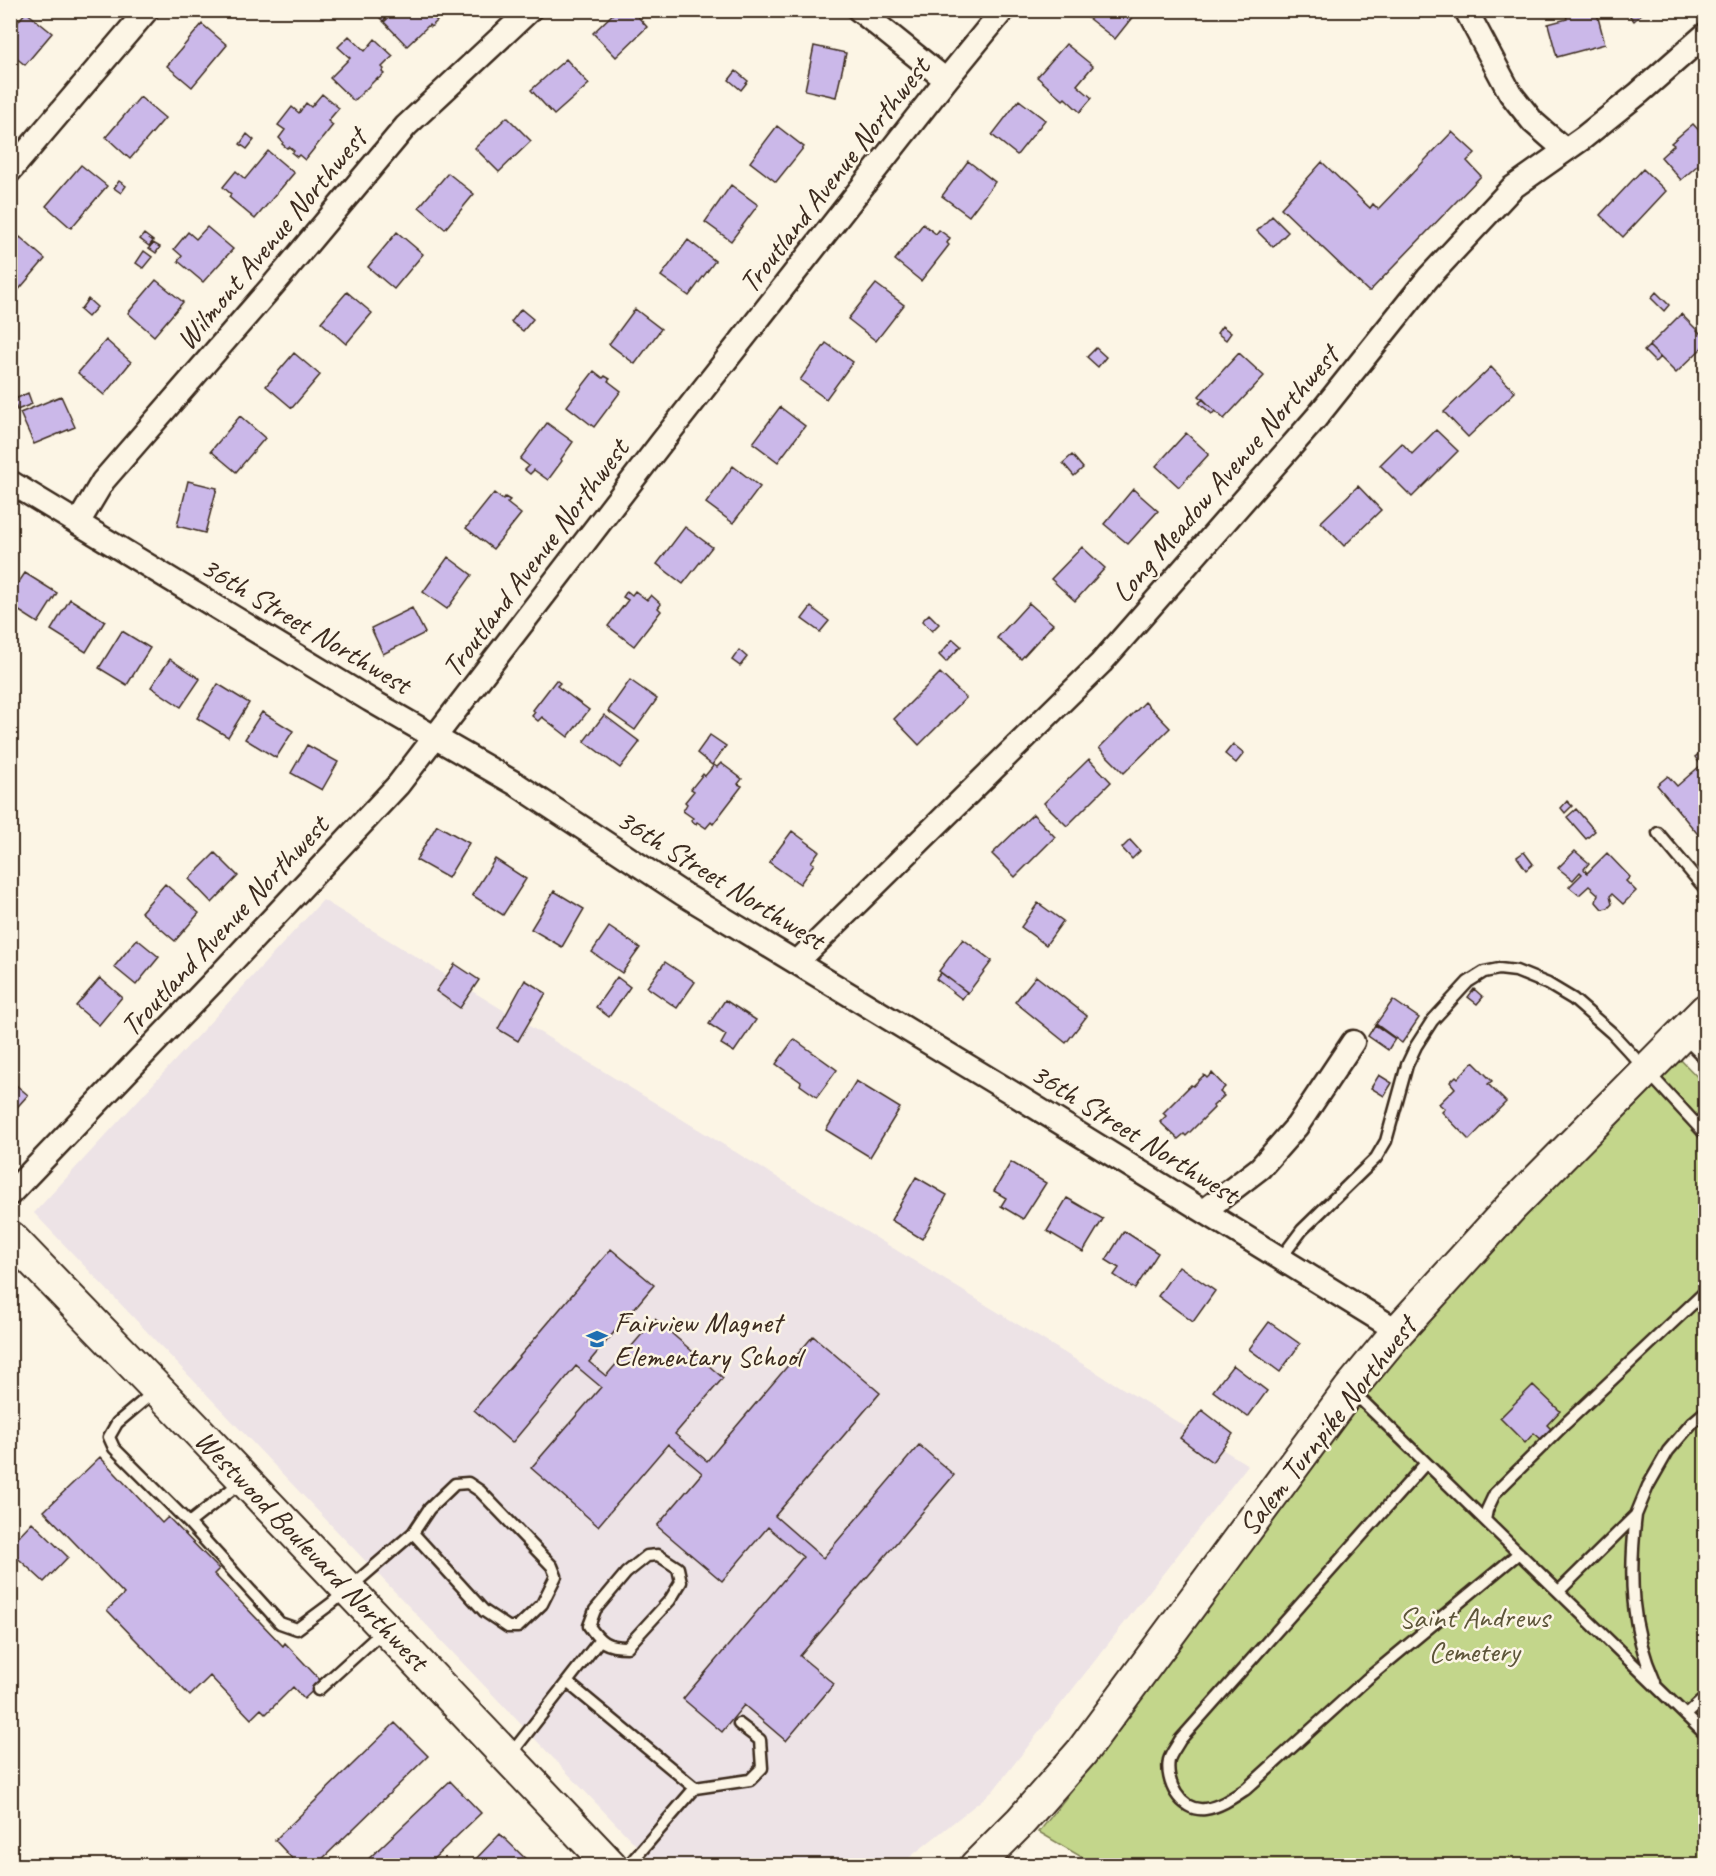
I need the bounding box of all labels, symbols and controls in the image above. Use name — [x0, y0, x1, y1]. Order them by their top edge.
street label: Troutland Avenue Northwest — [730, 47, 940, 300]
street label: Wilmont Avenue Northwest — [167, 117, 377, 358]
street label: Long Meadow Avenue Northwest — [1103, 335, 1350, 610]
street label: Troutland Avenue Northwest — [433, 429, 639, 685]
street label: 36th Street Northwest — [194, 547, 420, 704]
street label: 36th Street Northwest — [610, 800, 835, 960]
street label: Troutland Avenue Northwest — [112, 805, 338, 1045]
street label: 36th Street Northwest — [1024, 1054, 1249, 1214]
place label: Fairview Magnet Elementary School — [614, 1303, 806, 1375]
street label: Salem Turnpike Northwest — [1230, 1306, 1427, 1543]
school or university icon: Fairview Magnet Elementary School — [585, 1327, 609, 1351]
street label: Westwood Boulevard Northwest — [187, 1421, 439, 1681]
park label: Saint Andrews Cemetery — [1399, 1598, 1552, 1670]

